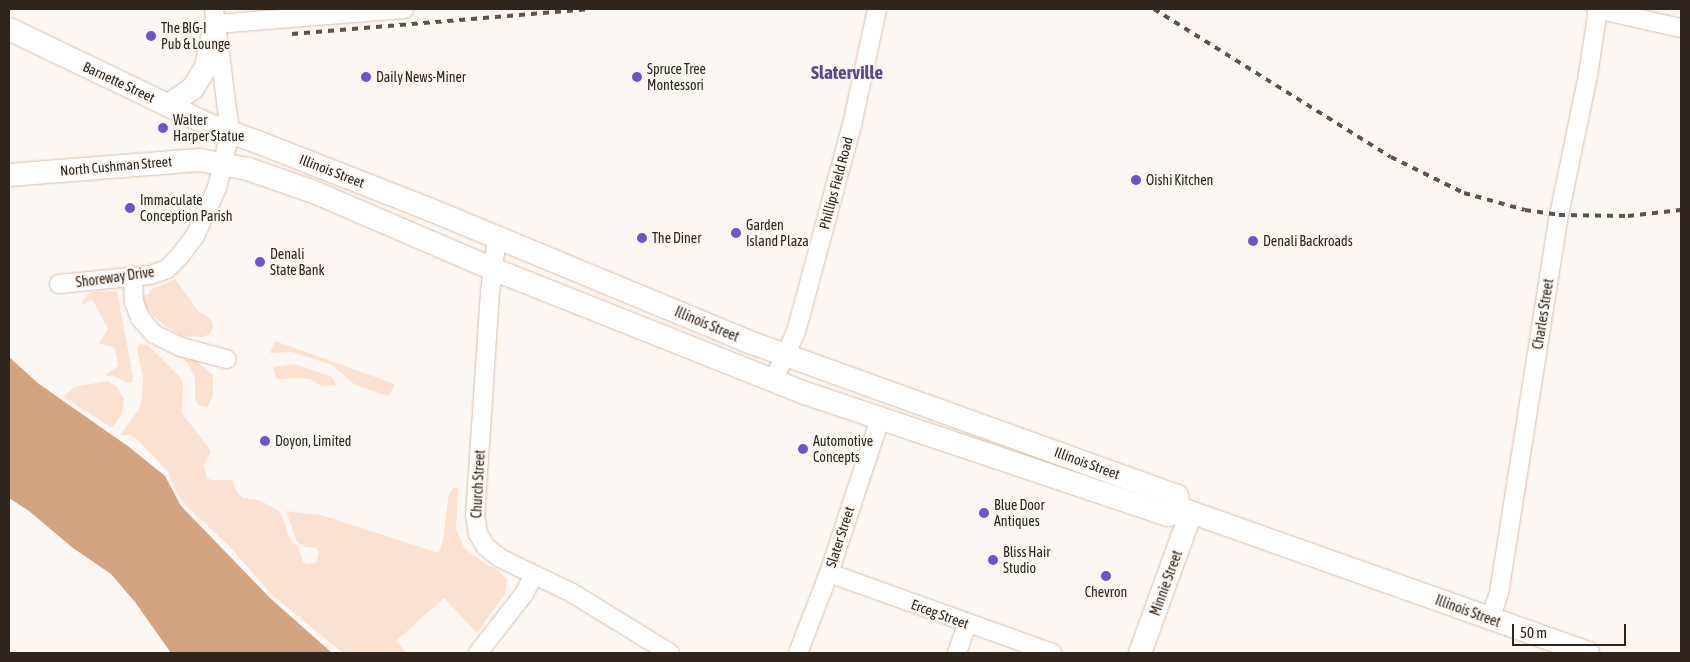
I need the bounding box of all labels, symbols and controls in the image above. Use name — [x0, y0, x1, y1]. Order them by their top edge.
place label: The BIG-I Pub & Lounge — [161, 20, 230, 52]
marker: The BIG-I Pub & Lounge — [145, 30, 157, 42]
street label: Barnette Street — [80, 58, 158, 106]
place label: Spruce Tree Montessori — [647, 61, 706, 94]
district label: Slaterville — [811, 62, 883, 84]
place label: Daily News-Miner — [376, 69, 466, 85]
marker: Daily News-Miner — [360, 71, 372, 83]
marker: Spruce Tree Montessori — [631, 71, 643, 83]
place label: Walter Harper Statue — [173, 112, 244, 144]
marker: Walter Harper Statue — [157, 122, 169, 134]
street label: Phillips Field Road — [816, 135, 856, 231]
street label: Illinois Street — [297, 151, 367, 191]
street label: North Cushman Street — [59, 153, 173, 179]
place label: Oishi Kitchen — [1146, 172, 1213, 188]
marker: Oishi Kitchen — [1130, 174, 1142, 186]
place label: Immaculate Conception Parish — [140, 192, 233, 224]
marker: Immaculate Conception Parish — [124, 202, 136, 214]
place label: Garden Island Plaza — [746, 217, 809, 250]
marker: Garden Island Plaza — [730, 227, 742, 239]
place label: The Diner — [652, 230, 701, 246]
marker: The Diner — [636, 232, 648, 244]
place label: Denali Backroads — [1263, 233, 1353, 249]
marker: Denali Backroads — [1247, 235, 1259, 247]
place label: Denali State Bank — [270, 246, 325, 278]
marker: Denali State Bank — [254, 256, 266, 268]
street label: Shoreway Drive — [75, 263, 155, 291]
street label: Charles Street — [1529, 278, 1557, 350]
street label: Illinois Street — [672, 303, 742, 345]
place label: Doyon, Limited — [275, 433, 351, 449]
place label: Automotive Concepts — [813, 433, 873, 466]
marker: Doyon, Limited — [259, 435, 271, 447]
marker: Automotive Concepts — [797, 443, 809, 455]
street label: Illinois Street — [1052, 443, 1122, 483]
street label: Church Street — [468, 449, 488, 519]
place label: Blue Door Antiques — [994, 497, 1045, 530]
street label: Slater Street — [822, 504, 858, 570]
marker: Blue Door Antiques — [978, 507, 990, 519]
place label: Bliss Hair Studio — [1003, 544, 1050, 576]
street label: Minnie Street — [1146, 548, 1186, 618]
marker: Bliss Hair Studio — [987, 554, 999, 566]
marker: Chevron — [1100, 570, 1112, 582]
place label: Chevron — [1085, 584, 1127, 600]
street label: Illinois Street — [1433, 591, 1503, 631]
street label: Erceg Street — [909, 596, 971, 632]
scale bar — [1515, 614, 1629, 646]
text: 50 m — [1520, 624, 1547, 641]

